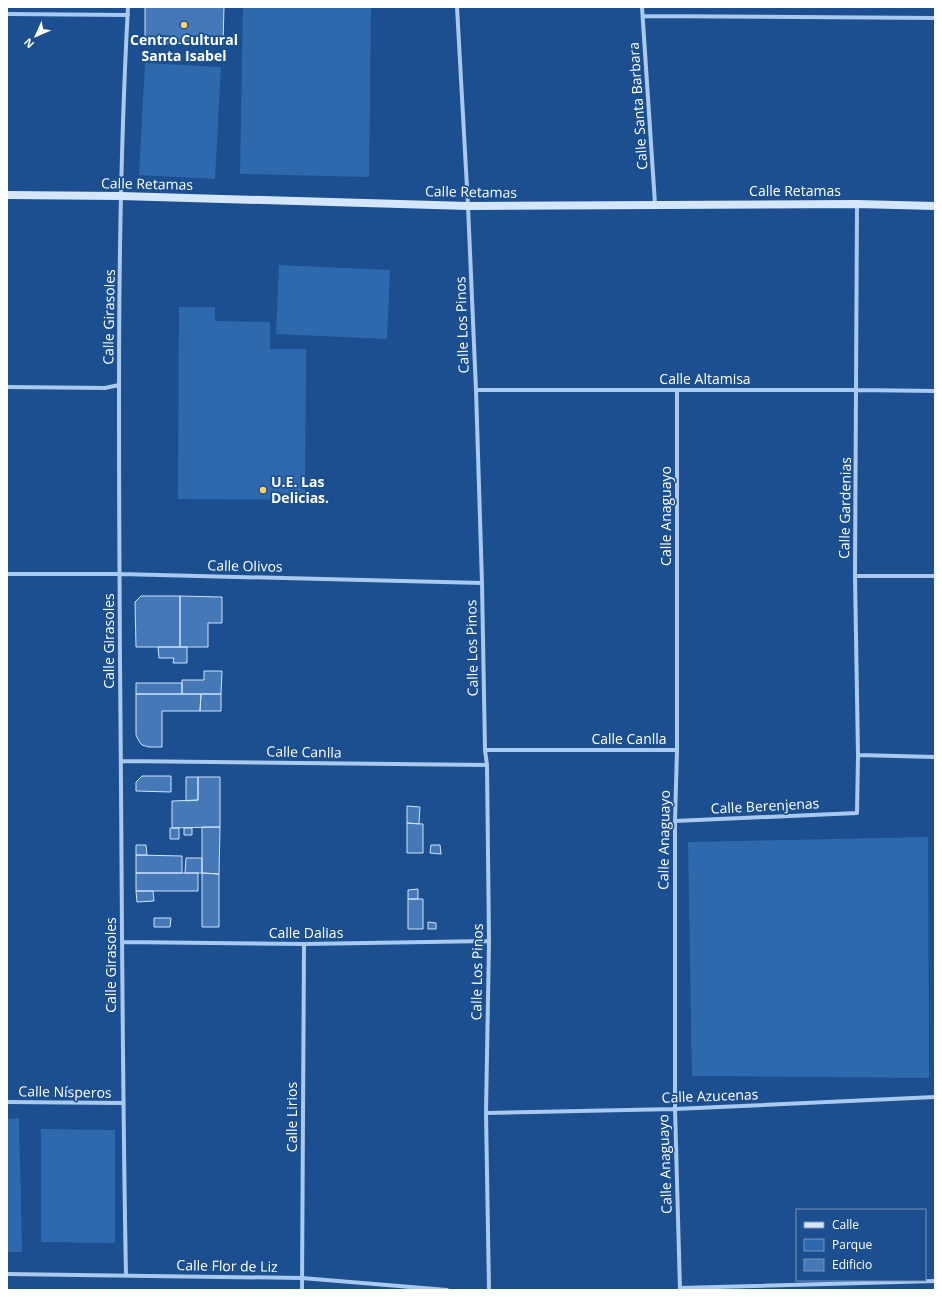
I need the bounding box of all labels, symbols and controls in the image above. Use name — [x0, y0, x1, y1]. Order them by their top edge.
north arrow — [16, 16, 56, 56]
marker: Centro Cultural Santa Isabel — [179, 20, 189, 30]
place label: Centro Cultural Santa Isabel — [130, 30, 238, 65]
text: N — [20, 35, 37, 52]
street label: Calle Santa Barbara — [624, 42, 651, 171]
street label: Calle Retamas — [101, 173, 193, 194]
street label: Calle Retamas — [425, 181, 517, 202]
street label: Calle Retamas — [749, 181, 841, 200]
street label: Calle Girasoles — [98, 269, 119, 365]
street label: Calle Los Pinos — [450, 276, 473, 374]
street label: Calle Altamisa — [659, 369, 751, 388]
street label: Calle Gardenias — [834, 457, 855, 559]
street label: Calle Anaguayo — [656, 466, 675, 566]
place label: U.E. Las Delicias. — [271, 472, 329, 507]
marker: U.E. Las Delicias. — [258, 485, 268, 495]
street label: Calle Olivos — [207, 555, 283, 576]
street label: Calle Girasoles — [99, 593, 118, 689]
street label: Calle Los Pinos — [461, 599, 482, 697]
street label: Calle Canlla — [591, 729, 667, 748]
street label: Calle Canlla — [266, 741, 342, 762]
street label: Calle Anaguayo — [653, 790, 674, 890]
street label: Calle Berenjenas — [710, 793, 820, 818]
street label: Calle Girasoles — [101, 917, 120, 1013]
street label: Calle Dalias — [269, 923, 344, 942]
street label: Calle Los Pinos — [466, 923, 487, 1021]
street label: Calle Nísperos — [18, 1081, 112, 1102]
street label: Calle Lirios — [282, 1081, 301, 1152]
street label: Calle Azucenas — [661, 1084, 759, 1107]
street label: Calle Anaguayo — [653, 1114, 676, 1214]
legend — [796, 1209, 926, 1281]
text: Calle — [832, 1216, 859, 1233]
text: Parque — [832, 1236, 872, 1253]
street label: Calle Flor de Liz — [176, 1255, 278, 1276]
text: Edificio — [832, 1256, 872, 1273]

